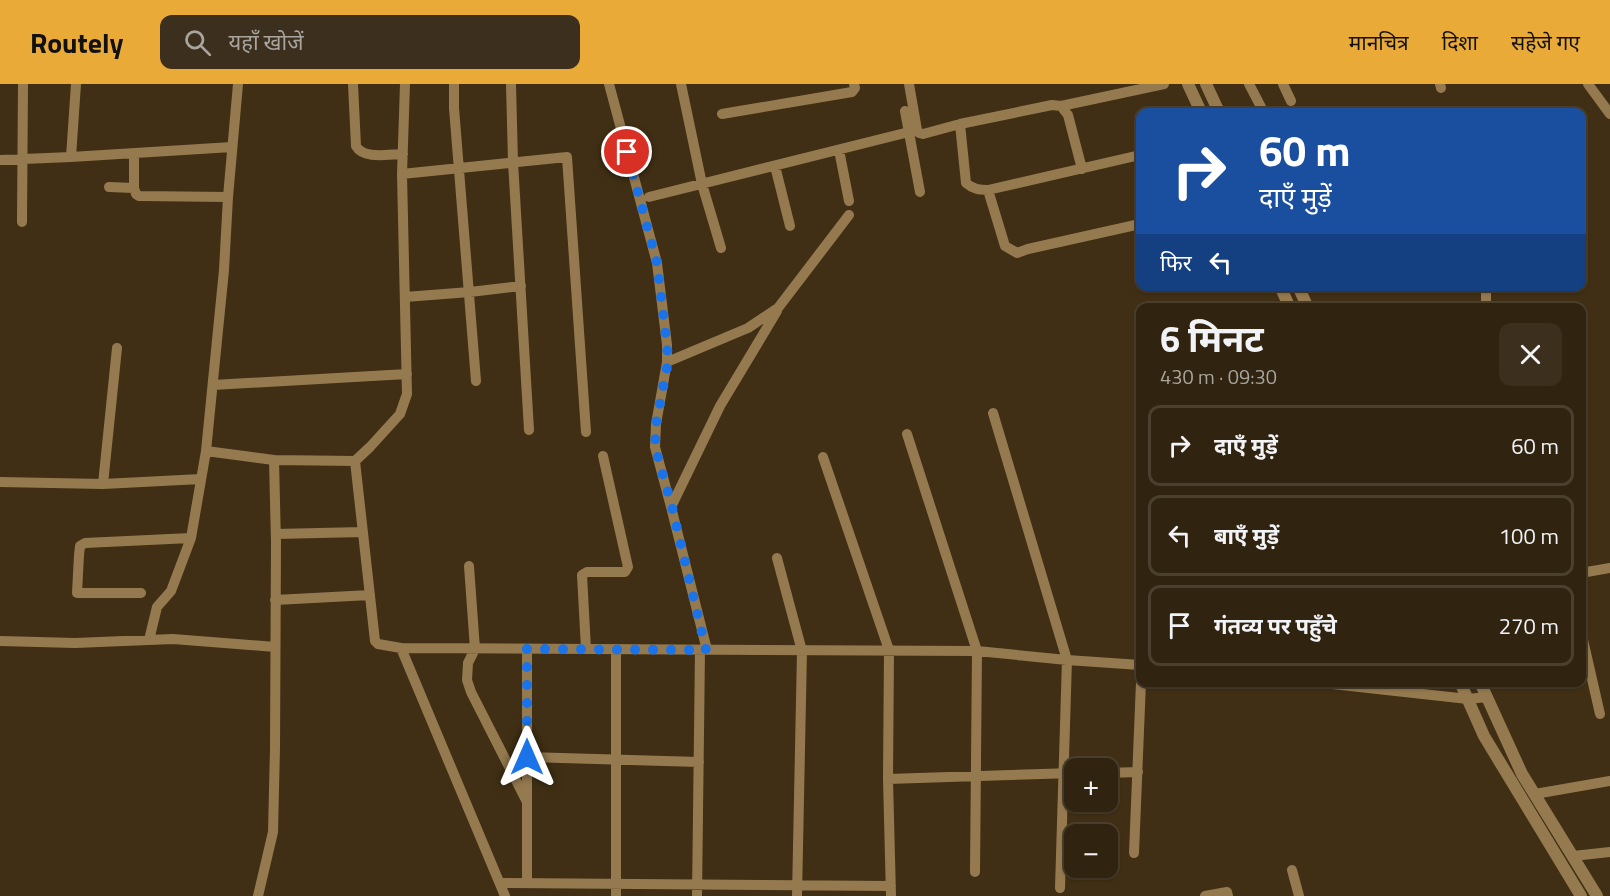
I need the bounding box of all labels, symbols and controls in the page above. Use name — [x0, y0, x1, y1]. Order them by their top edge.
search box — [160, 15, 580, 69]
text: Routely — [30, 21, 124, 64]
text: यहाँ खोजें — [229, 25, 304, 59]
icon: search — [181, 26, 214, 59]
text: मानचित्र — [1349, 26, 1409, 58]
text: दिशा — [1442, 26, 1478, 58]
text: सहेजे गए — [1511, 26, 1580, 58]
text: 60 m — [1259, 118, 1351, 182]
pin — [601, 126, 652, 177]
icon: right — [1160, 132, 1238, 210]
icon: arrive — [610, 135, 643, 168]
text: दाएँ मुड़ें — [1259, 176, 1332, 217]
text: फिर — [1160, 246, 1192, 280]
icon: left — [1204, 246, 1237, 279]
text: 6 मिनट — [1160, 311, 1264, 366]
button: close — [1499, 323, 1562, 386]
text: 430 m · 09:30 — [1160, 361, 1277, 392]
icon: right — [1163, 429, 1196, 462]
text: दाएँ मुड़ें — [1214, 429, 1278, 463]
text: 60 m — [1511, 429, 1559, 463]
icon: left — [1163, 519, 1196, 552]
text: बाएँ मुड़ें — [1214, 519, 1279, 553]
text: 100 m — [1499, 519, 1559, 553]
icon: arrive — [1163, 609, 1196, 642]
text: गंतव्य पर पहुँचे — [1214, 609, 1337, 643]
text: 270 m — [1499, 609, 1559, 643]
position arrow — [495, 725, 559, 789]
map controls — [1064, 758, 1118, 878]
button: + — [1064, 758, 1118, 812]
button: − — [1064, 824, 1118, 878]

